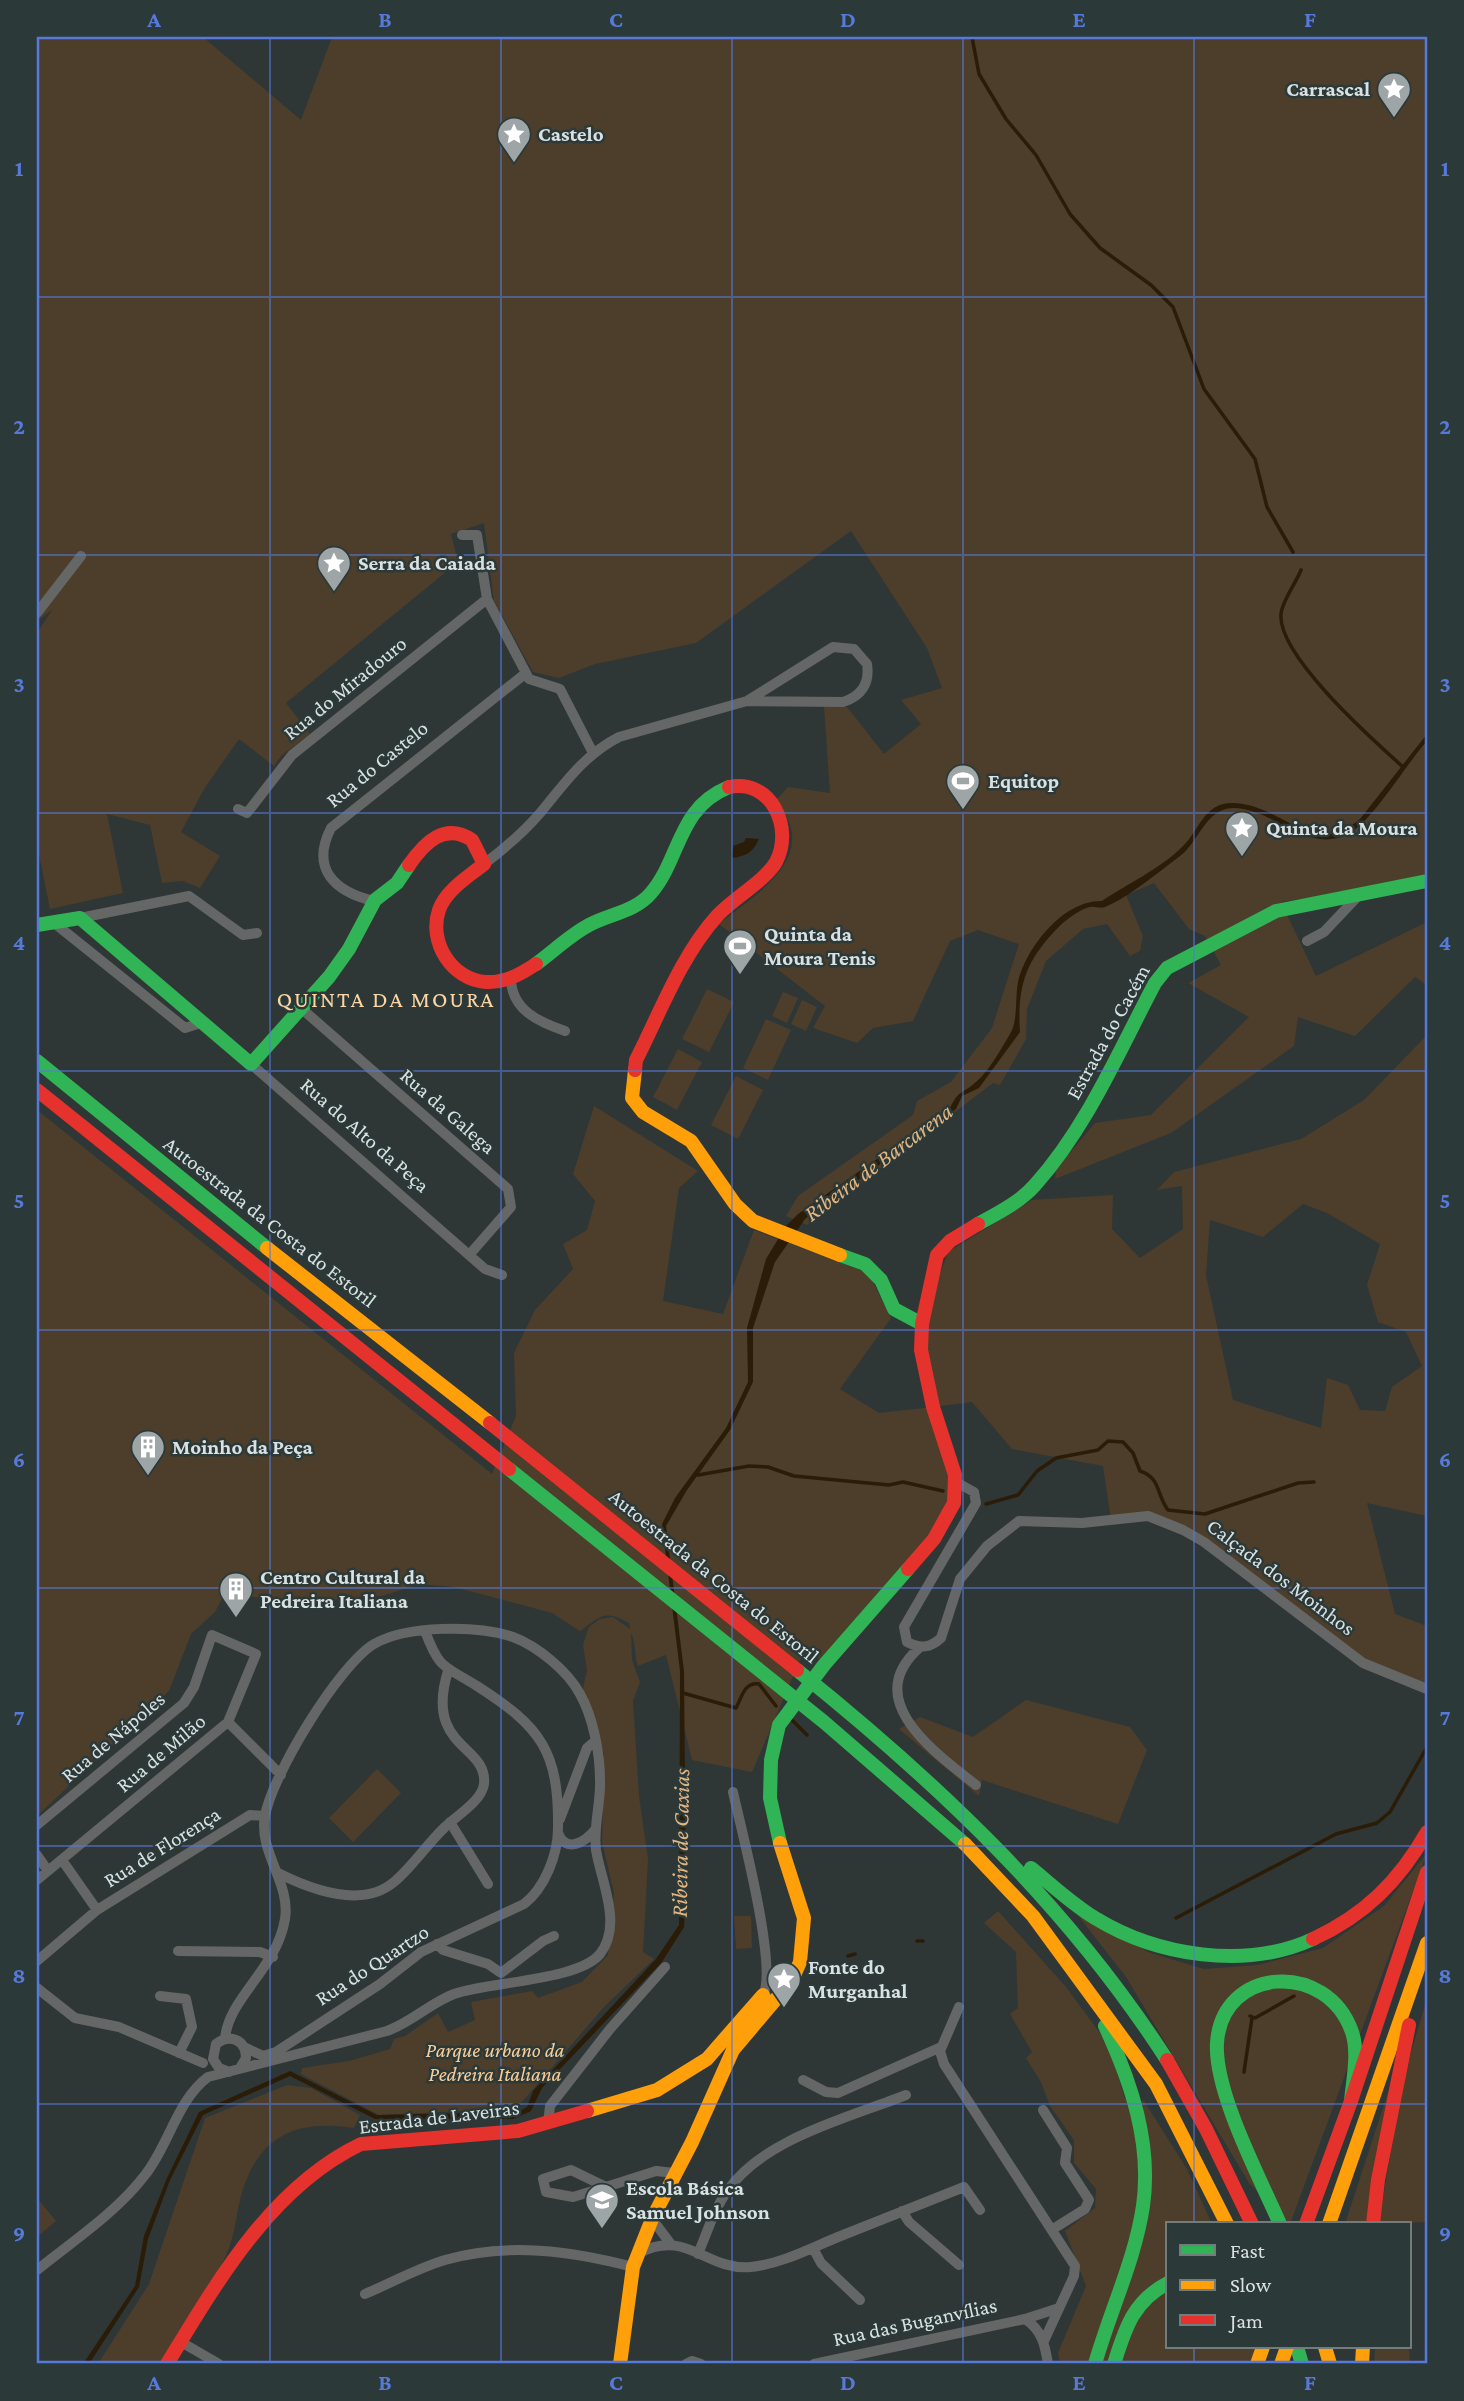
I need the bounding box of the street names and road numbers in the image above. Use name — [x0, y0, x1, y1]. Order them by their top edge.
street label: Rua do Miradouro — [279, 631, 411, 745]
street label: Rua do Castelo — [321, 716, 433, 812]
street label: Estrada do Cacém — [1061, 960, 1155, 1104]
street label: Rua da Galega — [395, 1063, 501, 1159]
street label: Rua do Alto da Peça — [296, 1073, 434, 1198]
street label: Autoestrada da Costa do Estoril — [159, 1132, 381, 1312]
street label: Autoestrada da Costa do Estoril — [604, 1484, 824, 1668]
street label: Calçada dos Moinhos — [1202, 1514, 1360, 1640]
street label: Rua de Nápoles — [56, 1687, 170, 1787]
street label: Rua de Milão — [112, 1709, 210, 1797]
street label: Rua de Florença — [99, 1802, 225, 1892]
street label: Rua do Quartzo — [311, 1919, 433, 2011]
street label: Estrada de Laveiras — [357, 2095, 521, 2139]
street label: Rua das Buganvílias — [831, 2293, 999, 2351]

